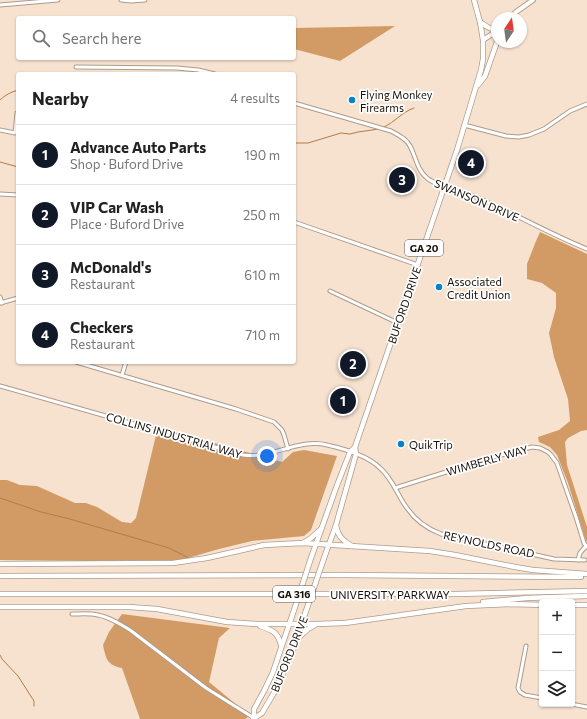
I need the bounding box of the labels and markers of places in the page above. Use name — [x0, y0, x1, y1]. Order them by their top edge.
place label: Flying Monkey Firearms — [360, 88, 433, 114]
marker: Flying Monkey Firearms — [347, 95, 357, 105]
pin: 4 — [458, 148, 484, 178]
pin: 3 — [389, 165, 415, 195]
place label: Associated Credit Union — [447, 275, 510, 301]
marker: Associated Credit Union — [434, 282, 444, 292]
pin: 2 — [340, 349, 366, 379]
pin: 1 — [330, 386, 356, 416]
place label: QuikTrip — [409, 438, 453, 451]
marker: QuikTrip — [396, 439, 406, 449]

